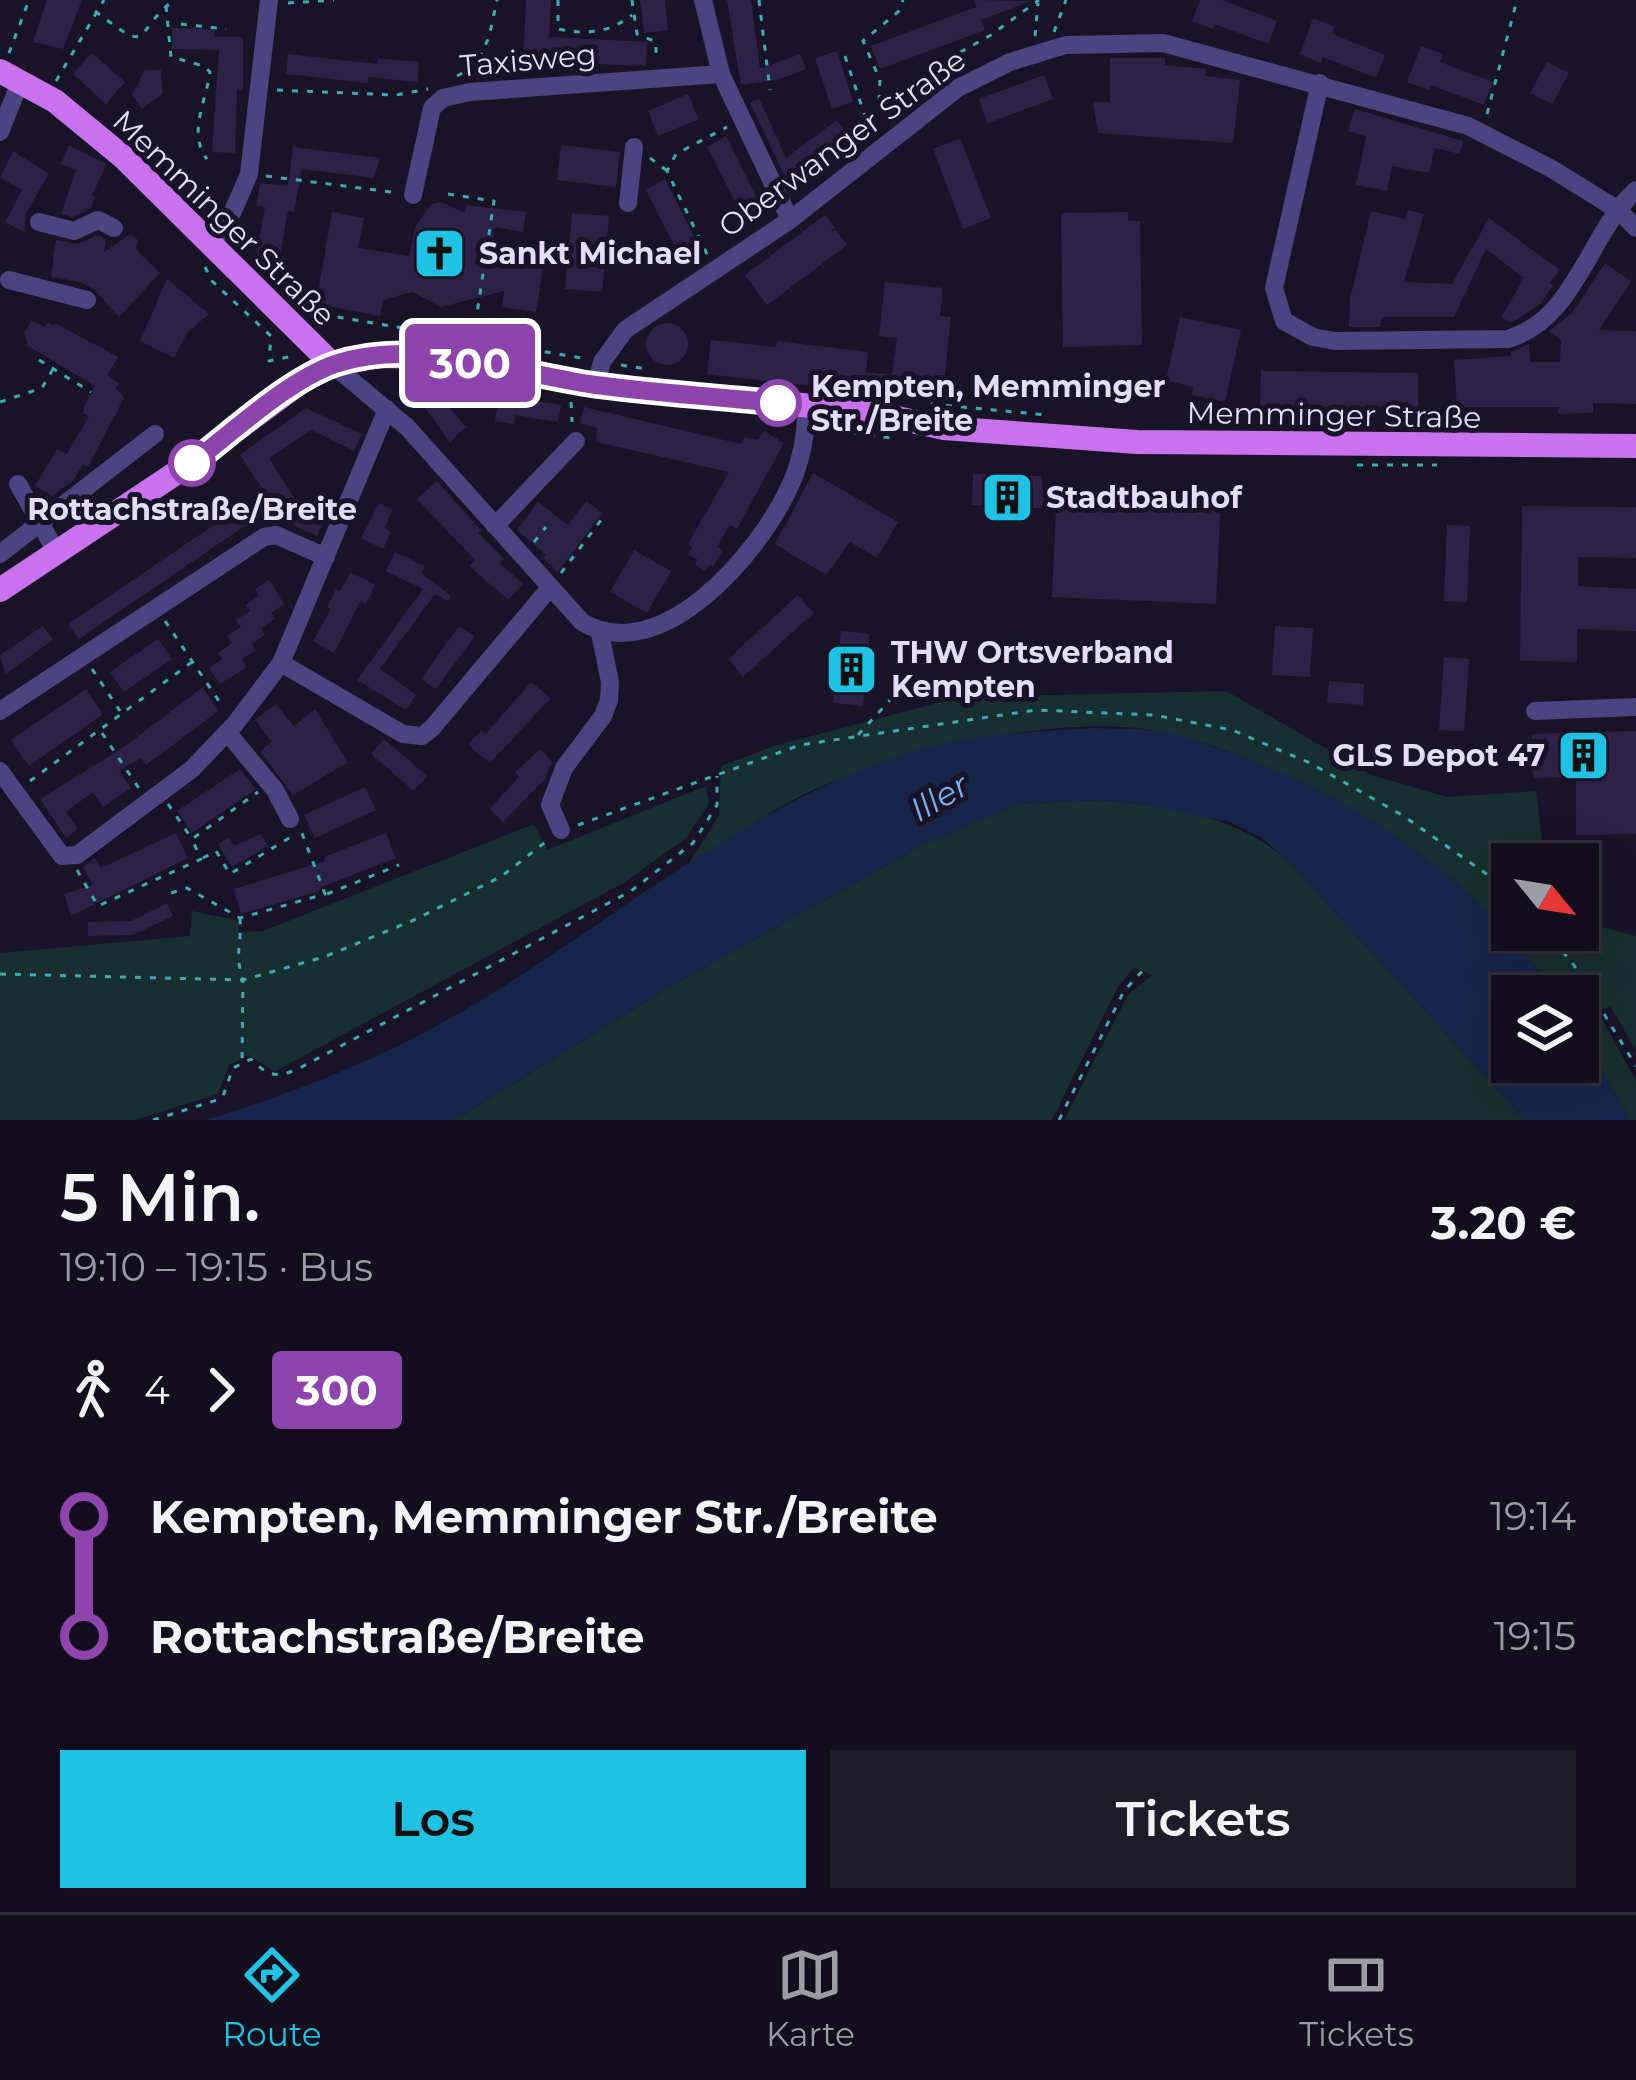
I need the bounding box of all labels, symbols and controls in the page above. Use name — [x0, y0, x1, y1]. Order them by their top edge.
street label: Taxisweg — [458, 36, 598, 84]
street label: Oberwanger Straße — [711, 41, 973, 245]
street label: Memminger Straße — [105, 102, 343, 334]
church icon: Sankt Michael — [412, 225, 468, 281]
place label: Sankt Michael — [479, 235, 701, 272]
line badge: 300 — [401, 324, 539, 402]
text: 300 — [429, 337, 511, 389]
place label: Kempten, Memminger Str./Breite — [811, 368, 1166, 439]
marker: Kempten, Memminger Str./Breite — [756, 381, 800, 425]
street label: Memminger Straße — [1186, 394, 1482, 436]
marker: Rottachstraße/Breite — [170, 441, 214, 485]
building icon: Stadtbauhof — [979, 469, 1035, 525]
place label: Stadtbauhof — [1046, 479, 1243, 516]
place label: Rottachstraße/Breite — [27, 491, 357, 528]
place label: THW Ortsverband Kempten — [891, 634, 1174, 705]
building icon: THW Ortsverband Kempten — [824, 641, 880, 697]
building icon: GLS Depot 47 — [1556, 727, 1612, 783]
place label: GLS Depot 47 — [1333, 737, 1545, 774]
water label: Iller — [903, 764, 976, 830]
north arrow — [1491, 843, 1599, 951]
map controls — [1491, 843, 1599, 1083]
button: layers — [1491, 975, 1599, 1083]
text: 5 Min. — [60, 1157, 260, 1238]
text: 3.20 € — [1431, 1195, 1576, 1250]
text: 19:10 – 19:15 · Bus — [60, 1243, 373, 1291]
icon: walk — [60, 1357, 126, 1423]
icon: forward — [188, 1357, 254, 1423]
text: 300 — [296, 1364, 378, 1416]
text: 4 — [144, 1366, 170, 1414]
text: Kempten, Memminger Str./Breite — [150, 1489, 938, 1544]
text: 19:14 — [1490, 1492, 1576, 1540]
text: Rottachstraße/Breite — [150, 1609, 645, 1664]
text: 19:15 — [1494, 1612, 1576, 1660]
button: Los — [60, 1750, 806, 1888]
button: Tickets — [830, 1750, 1576, 1888]
tab: Route — [222, 1942, 322, 2054]
tab: Karte — [766, 1942, 855, 2054]
tab: Tickets — [1299, 1942, 1414, 2054]

